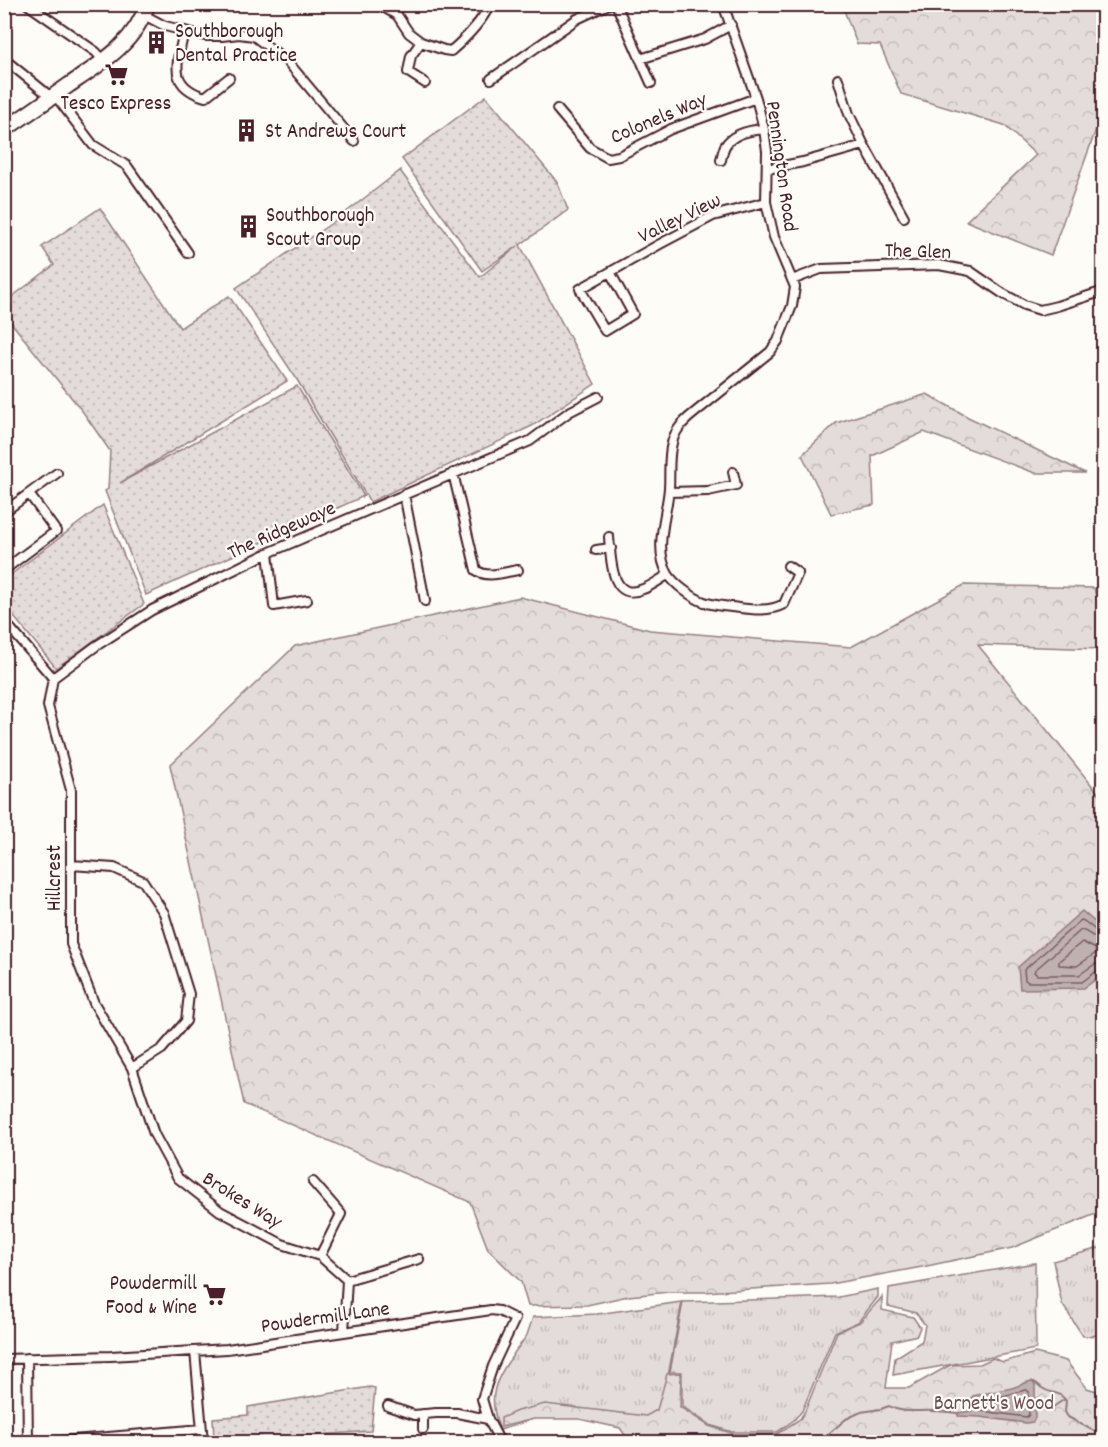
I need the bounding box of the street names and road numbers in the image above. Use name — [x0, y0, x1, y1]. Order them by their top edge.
street label: Colonels Way — [606, 86, 712, 154]
street label: Pennington Road — [756, 99, 804, 234]
street label: Valley View — [634, 187, 727, 253]
street label: The Glen — [884, 237, 952, 269]
street label: The Ridgewaye — [223, 495, 341, 569]
street label: Hillcrest — [41, 844, 71, 911]
street label: Brokes Way — [196, 1165, 288, 1238]
street label: Powdermill Lane — [259, 1295, 392, 1343]

